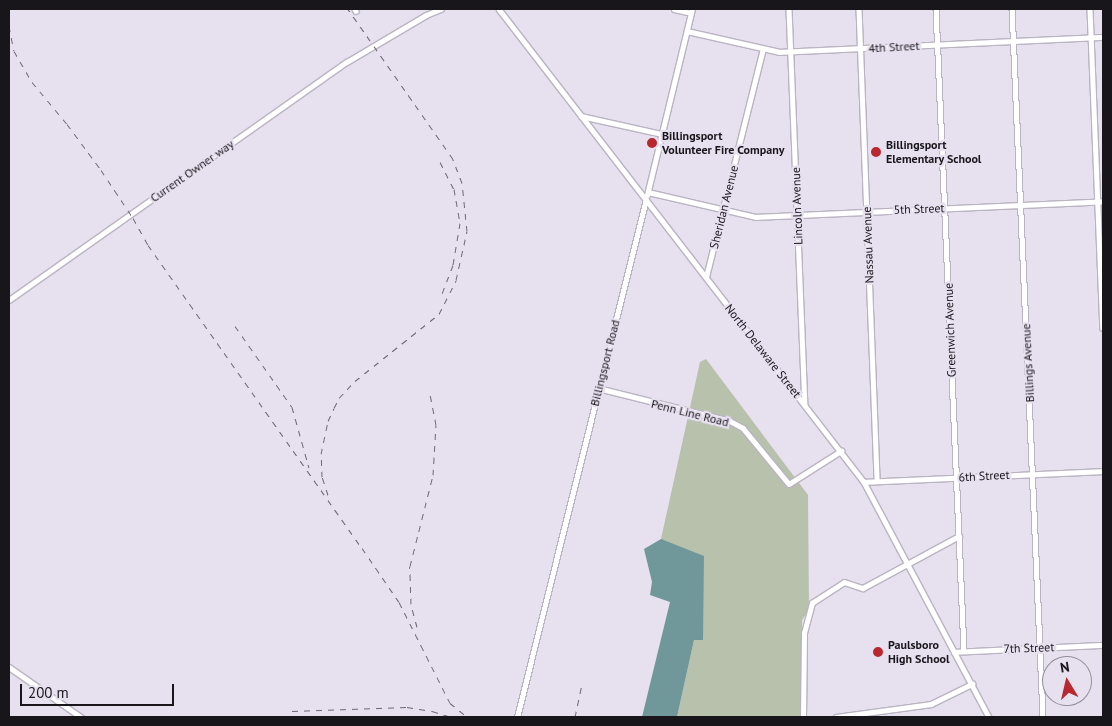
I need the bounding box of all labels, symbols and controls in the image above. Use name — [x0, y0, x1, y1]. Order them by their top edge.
street label: 4th Street — [868, 38, 920, 56]
place label: Billingsport Volunteer Fire Company — [662, 129, 785, 157]
street label: Current Owner way — [148, 137, 236, 205]
marker: Billingsport Volunteer Fire Company — [646, 137, 658, 149]
place label: Billingsport Elementary School — [886, 138, 982, 166]
marker: Billingsport Elementary School — [870, 146, 882, 158]
street label: Sheridan Avenue — [707, 164, 741, 250]
street label: Lincoln Avenue — [788, 167, 806, 245]
street label: 5th Street — [893, 201, 945, 217]
street label: Nassau Avenue — [859, 206, 877, 284]
street label: Greenwich Avenue — [941, 282, 959, 378]
street label: North Delaware Street — [722, 301, 804, 401]
street label: Billingsport Road — [587, 318, 623, 408]
street label: Billings Avenue — [1019, 323, 1037, 403]
street label: Penn Line Road — [650, 396, 730, 430]
street label: 6th Street — [958, 467, 1010, 485]
place label: Paulsboro High School — [888, 638, 950, 666]
street label: 7th Street — [1003, 640, 1055, 656]
marker: Paulsboro High School — [872, 646, 884, 658]
north arrow — [1042, 656, 1092, 706]
text: N — [1059, 658, 1071, 677]
scale bar — [22, 674, 176, 706]
text: 200 m — [28, 683, 69, 702]

